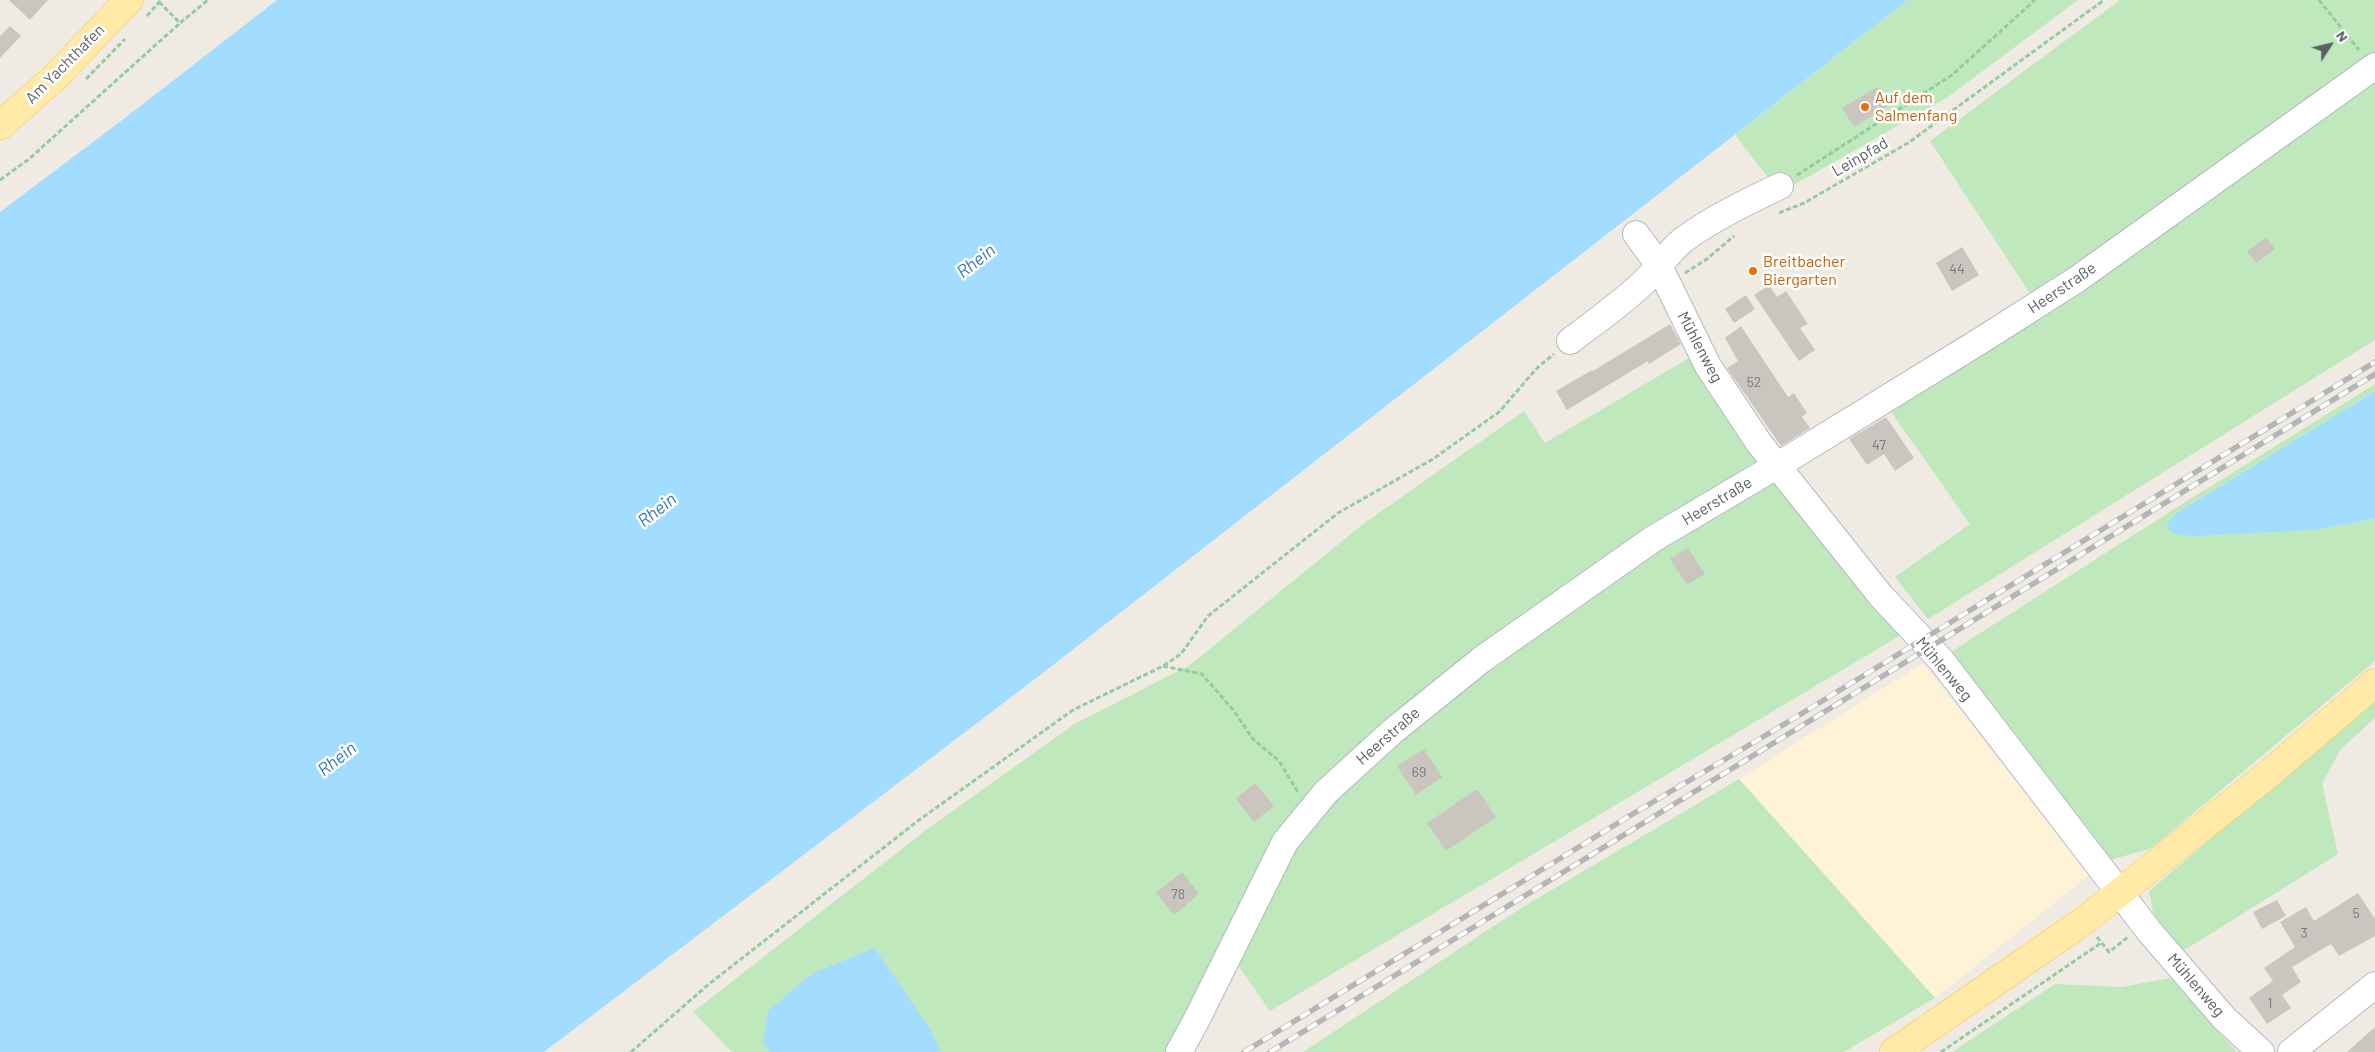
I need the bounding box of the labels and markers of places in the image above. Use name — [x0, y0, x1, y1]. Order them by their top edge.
place label: Auf dem Salmenfang — [1875, 88, 1957, 126]
marker: Auf dem Salmenfang — [1859, 101, 1871, 113]
place label: Breitbacher Biergarten — [1763, 252, 1845, 290]
marker: Breitbacher Biergarten — [1747, 265, 1759, 277]

